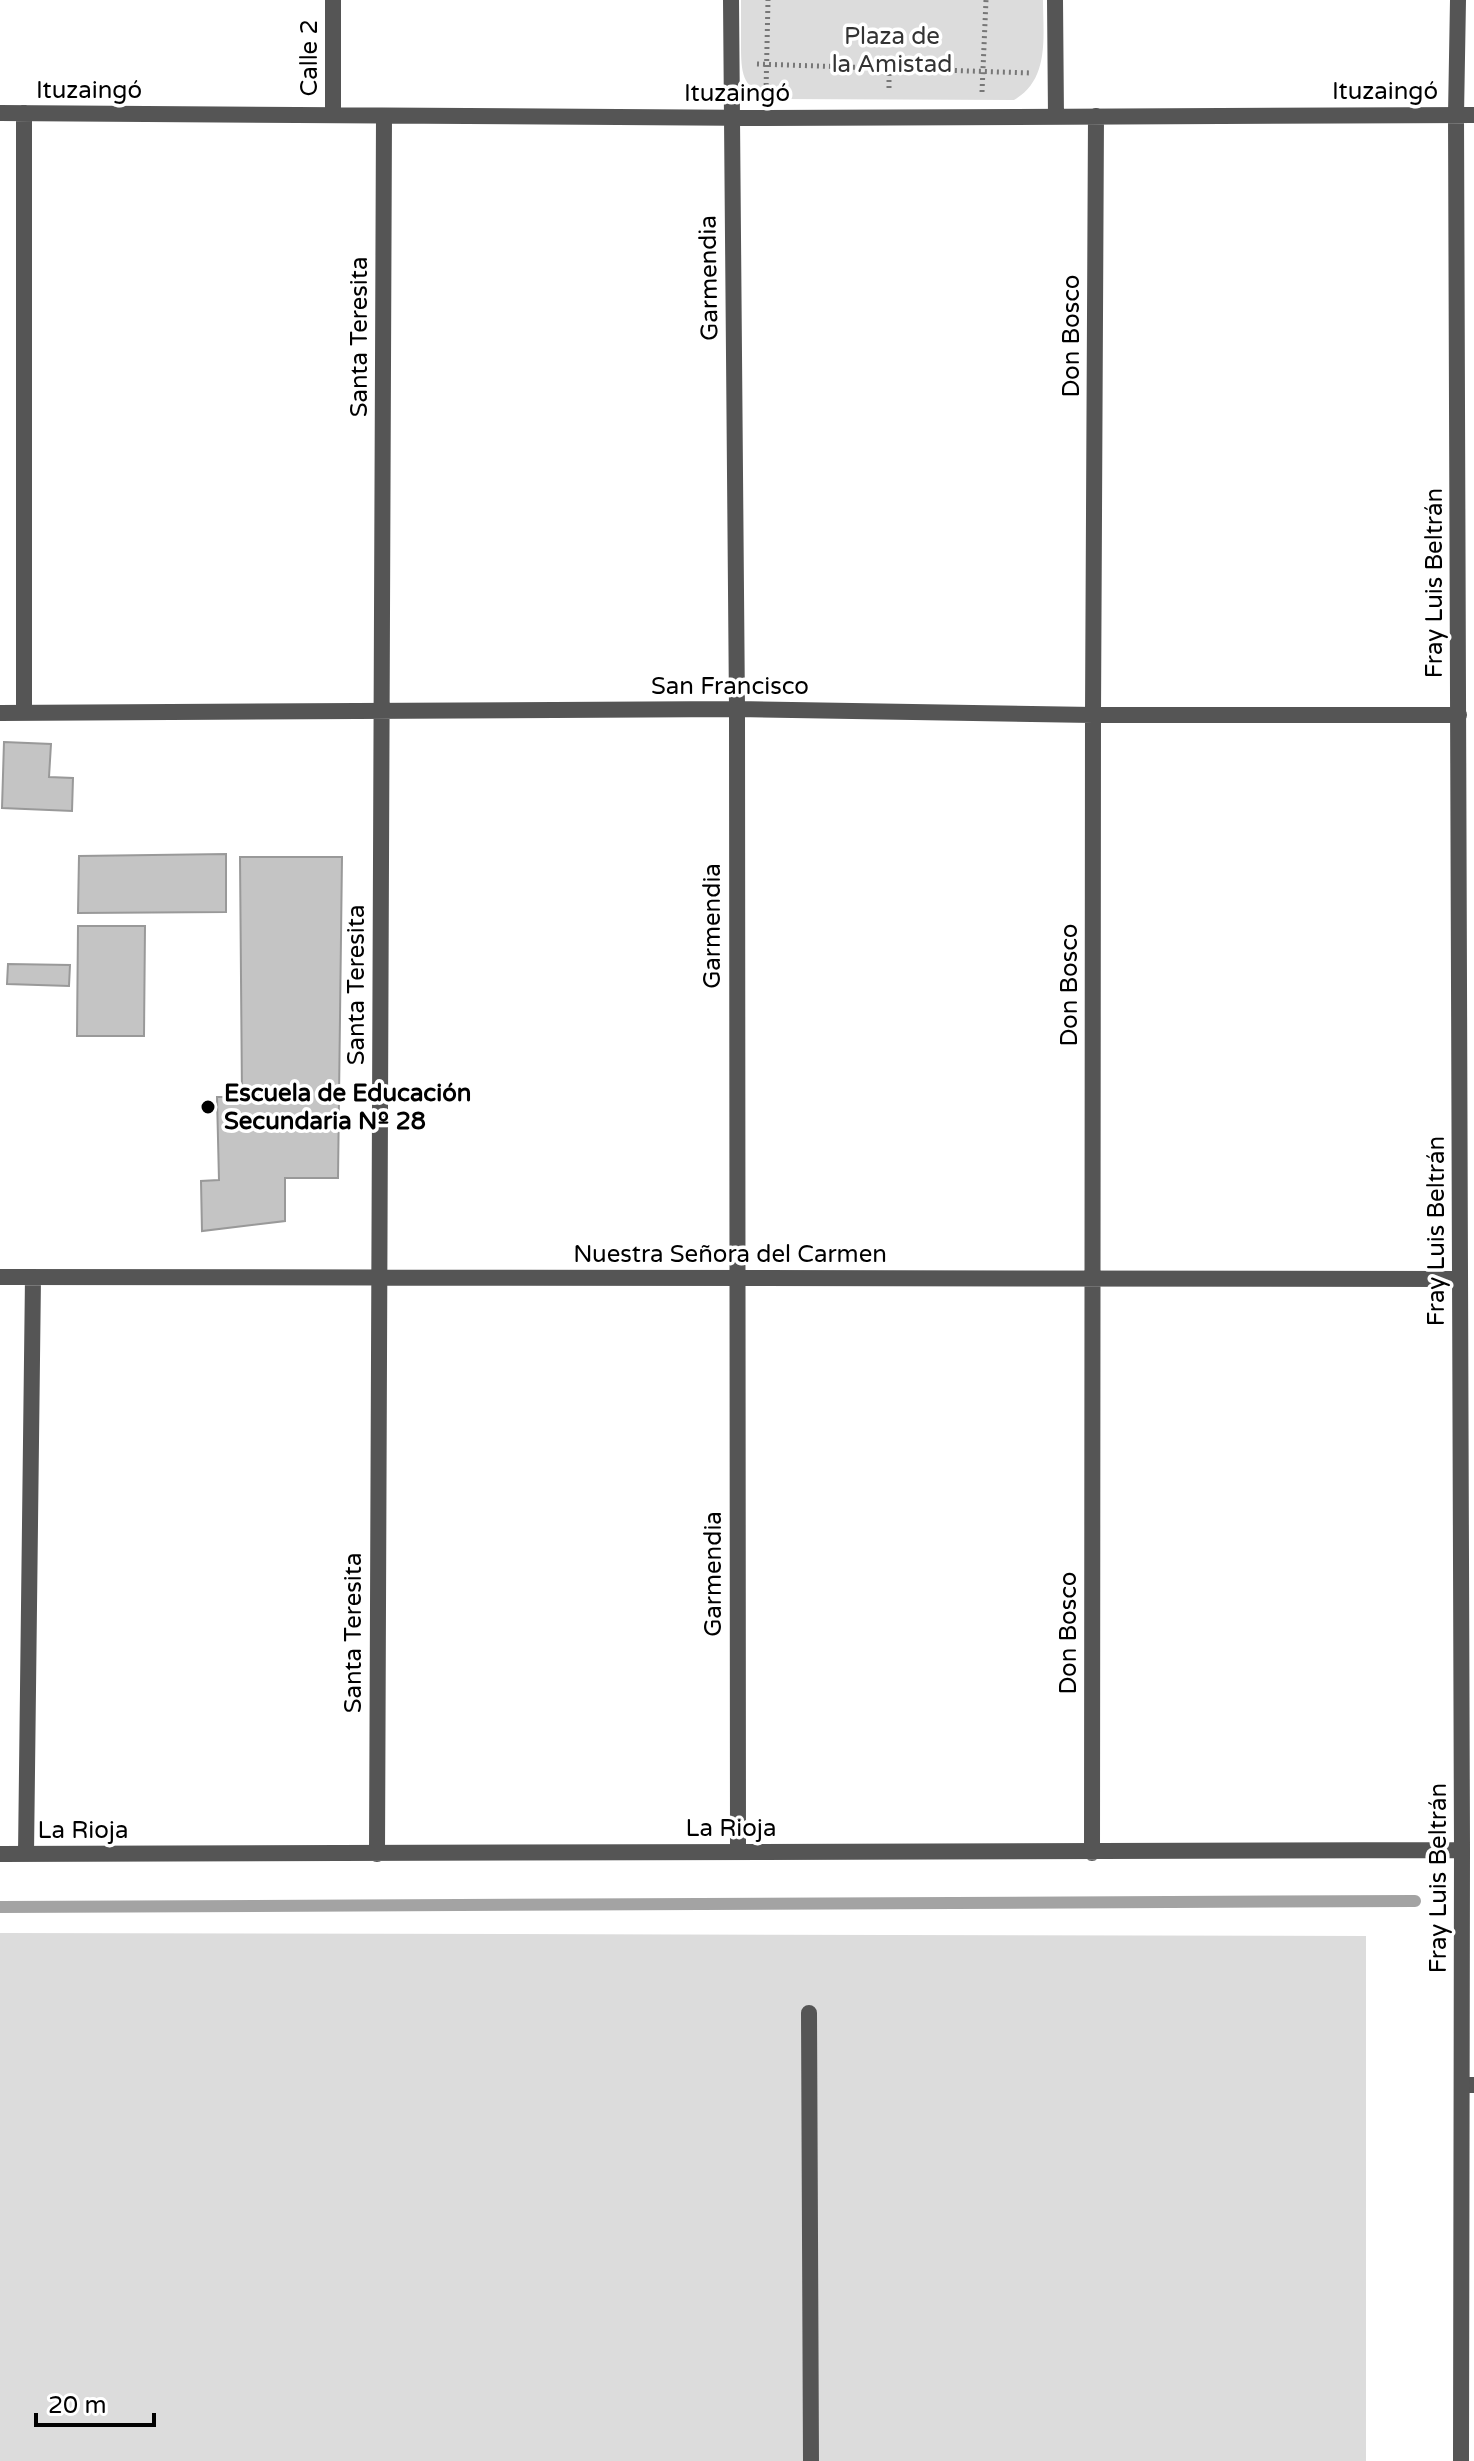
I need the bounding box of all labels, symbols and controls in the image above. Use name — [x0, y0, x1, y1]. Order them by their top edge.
street label: Calle 2 — [295, 19, 324, 97]
park label: Plaza de la Amistad — [832, 22, 952, 79]
street label: Ituzaingó — [36, 76, 142, 105]
street label: Ituzaingó — [1332, 77, 1438, 106]
street label: Ituzaingó — [684, 79, 790, 108]
street label: Garmendia — [693, 215, 725, 341]
street label: Santa Teresita — [345, 257, 374, 417]
street label: Don Bosco — [1057, 275, 1086, 397]
street label: Fray Luis Beltrán — [1420, 488, 1449, 678]
street label: San Francisco — [651, 672, 809, 701]
street label: Garmendia — [698, 863, 727, 989]
street label: Santa Teresita — [342, 905, 371, 1065]
street label: Don Bosco — [1055, 924, 1084, 1046]
place label: Escuela de Educación Secundaria Nº 28 — [224, 1079, 471, 1136]
marker: Escuela de Educación Secundaria Nº 28 — [199, 1098, 217, 1116]
street label: Fray Luis Beltrán — [1422, 1136, 1451, 1326]
street label: Nuestra Señora del Carmen — [573, 1240, 887, 1269]
street label: Garmendia — [699, 1511, 728, 1637]
street label: Santa Teresita — [339, 1553, 368, 1713]
street label: Don Bosco — [1054, 1572, 1083, 1694]
street label: Fray Luis Beltrán — [1424, 1783, 1453, 1973]
street label: La Rioja — [686, 1814, 776, 1843]
street label: La Rioja — [38, 1816, 128, 1845]
scale bar — [36, 2377, 154, 2427]
text: 20 m — [48, 2391, 106, 2420]

